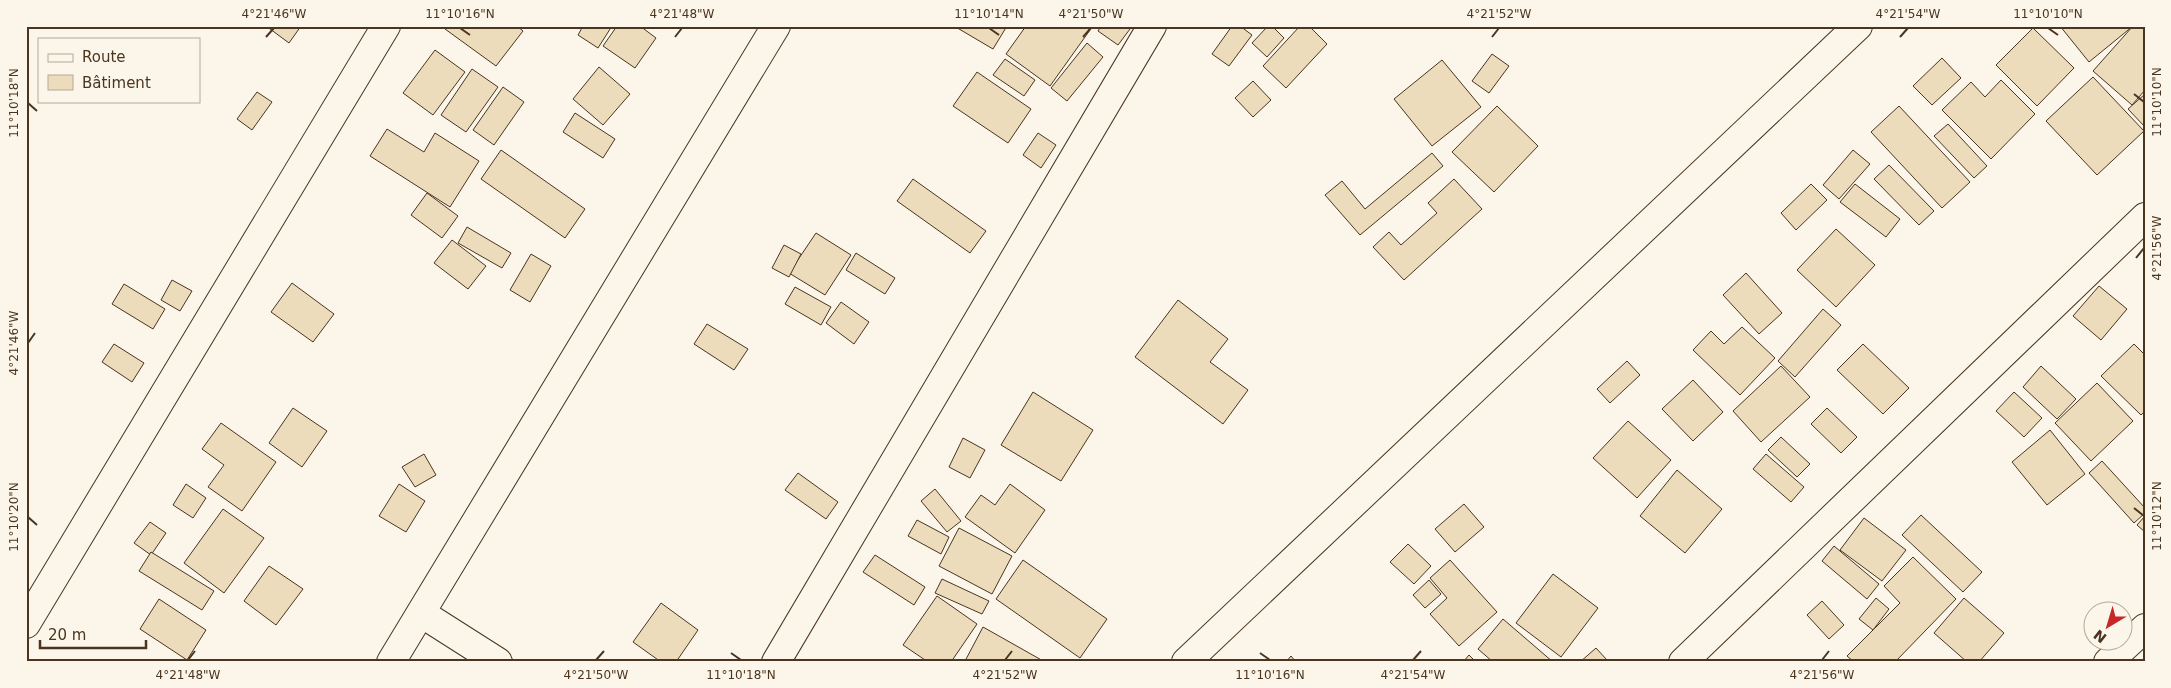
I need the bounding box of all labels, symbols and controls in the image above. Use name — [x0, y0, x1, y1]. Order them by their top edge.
text: 4°21'46"W — [242, 7, 307, 21]
text: 11°10'16"N — [425, 7, 495, 21]
text: 4°21'48"W — [650, 7, 715, 21]
text: 11°10'14"N — [954, 7, 1024, 21]
text: 4°21'50"W — [1059, 7, 1124, 21]
text: 4°21'52"W — [1467, 7, 1532, 21]
text: 4°21'54"W — [1876, 7, 1941, 21]
text: 11°10'10"N — [2013, 7, 2083, 21]
legend — [38, 38, 200, 102]
text: Route — [82, 48, 126, 66]
text: 11°10'10"N — [2150, 67, 2164, 137]
text: 11°10'18"N — [7, 68, 21, 138]
text: Bâtiment — [82, 74, 151, 92]
text: 4°21'56"W — [2150, 215, 2164, 280]
text: 4°21'46"W — [7, 310, 21, 375]
text: 11°10'12"N — [2150, 481, 2164, 551]
text: 11°10'20"N — [7, 482, 21, 552]
north arrow — [2084, 600, 2134, 650]
scale bar — [40, 618, 146, 650]
text: 20 m — [48, 626, 86, 644]
text: N — [2090, 626, 2110, 646]
text: 4°21'48"W — [156, 668, 221, 682]
text: 4°21'50"W — [564, 668, 629, 682]
text: 11°10'18"N — [706, 668, 776, 682]
text: 4°21'52"W — [973, 668, 1038, 682]
text: 11°10'16"N — [1235, 668, 1305, 682]
text: 4°21'54"W — [1381, 668, 1446, 682]
text: 4°21'56"W — [1790, 668, 1855, 682]

